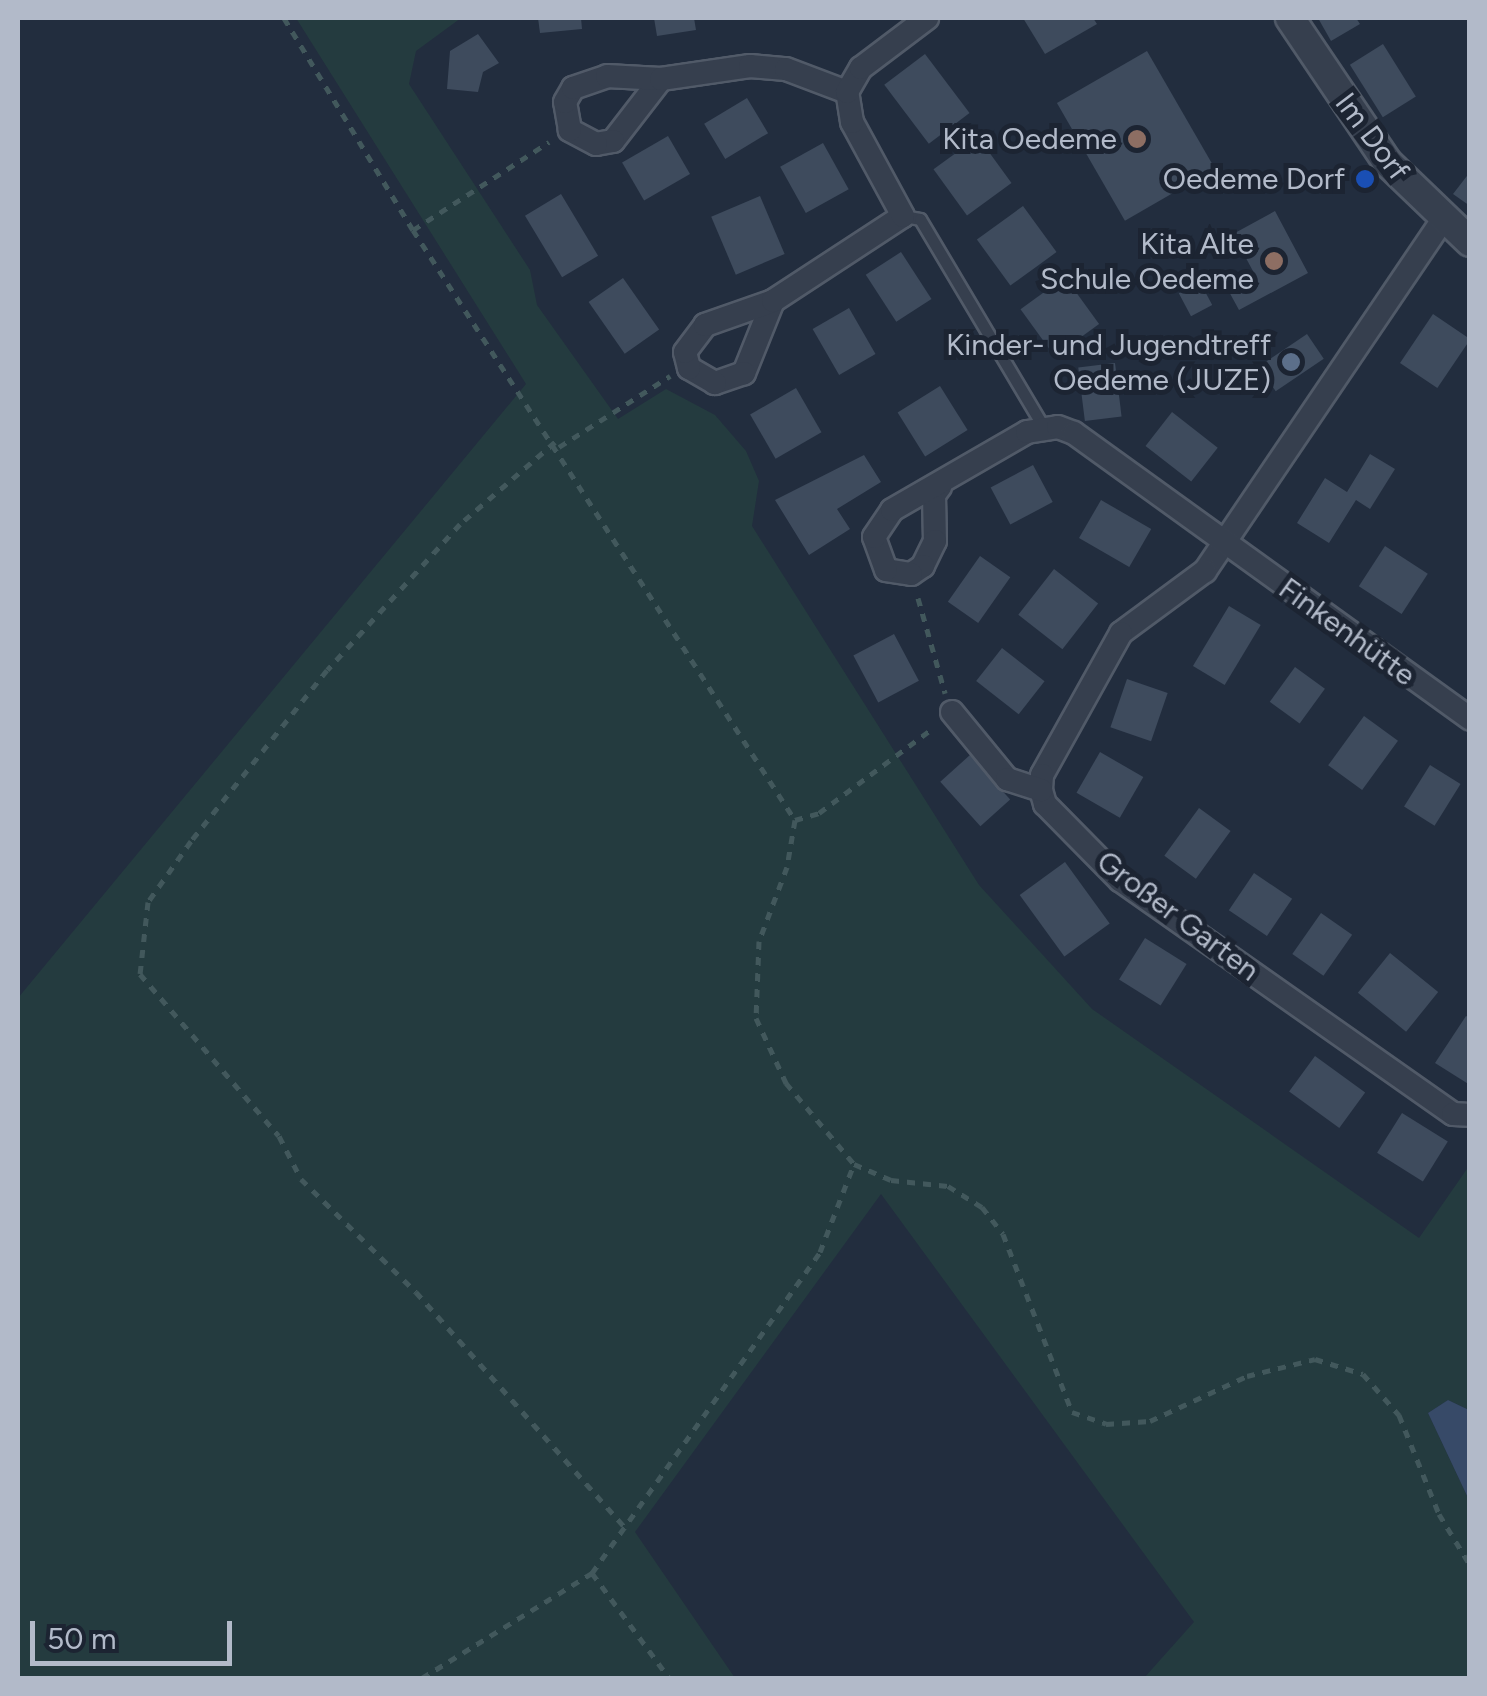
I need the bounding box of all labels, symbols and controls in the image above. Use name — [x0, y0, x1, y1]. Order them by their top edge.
street label: Im Dorf — [1327, 86, 1417, 188]
place label: Kita Oedeme — [942, 121, 1117, 157]
marker: Kita Oedeme — [1126, 128, 1148, 150]
place label: Oedeme Dorf — [1163, 161, 1345, 197]
marker: Oedeme Dorf — [1354, 168, 1376, 190]
place label: Kita Alte Schule Oedeme — [1040, 226, 1254, 296]
marker: Kita Alte Schule Oedeme — [1263, 250, 1285, 272]
place label: Kinder- und Jugendtreff Oedeme (JUZE) — [946, 327, 1271, 398]
marker: Kinder- und Jugendtreff Oedeme (JUZE) — [1280, 351, 1302, 373]
street label: Finkenhütte — [1272, 570, 1422, 694]
street label: Großer Garten — [1090, 843, 1266, 989]
scale bar — [35, 1601, 238, 1663]
text: 50 m — [47, 1620, 116, 1657]

